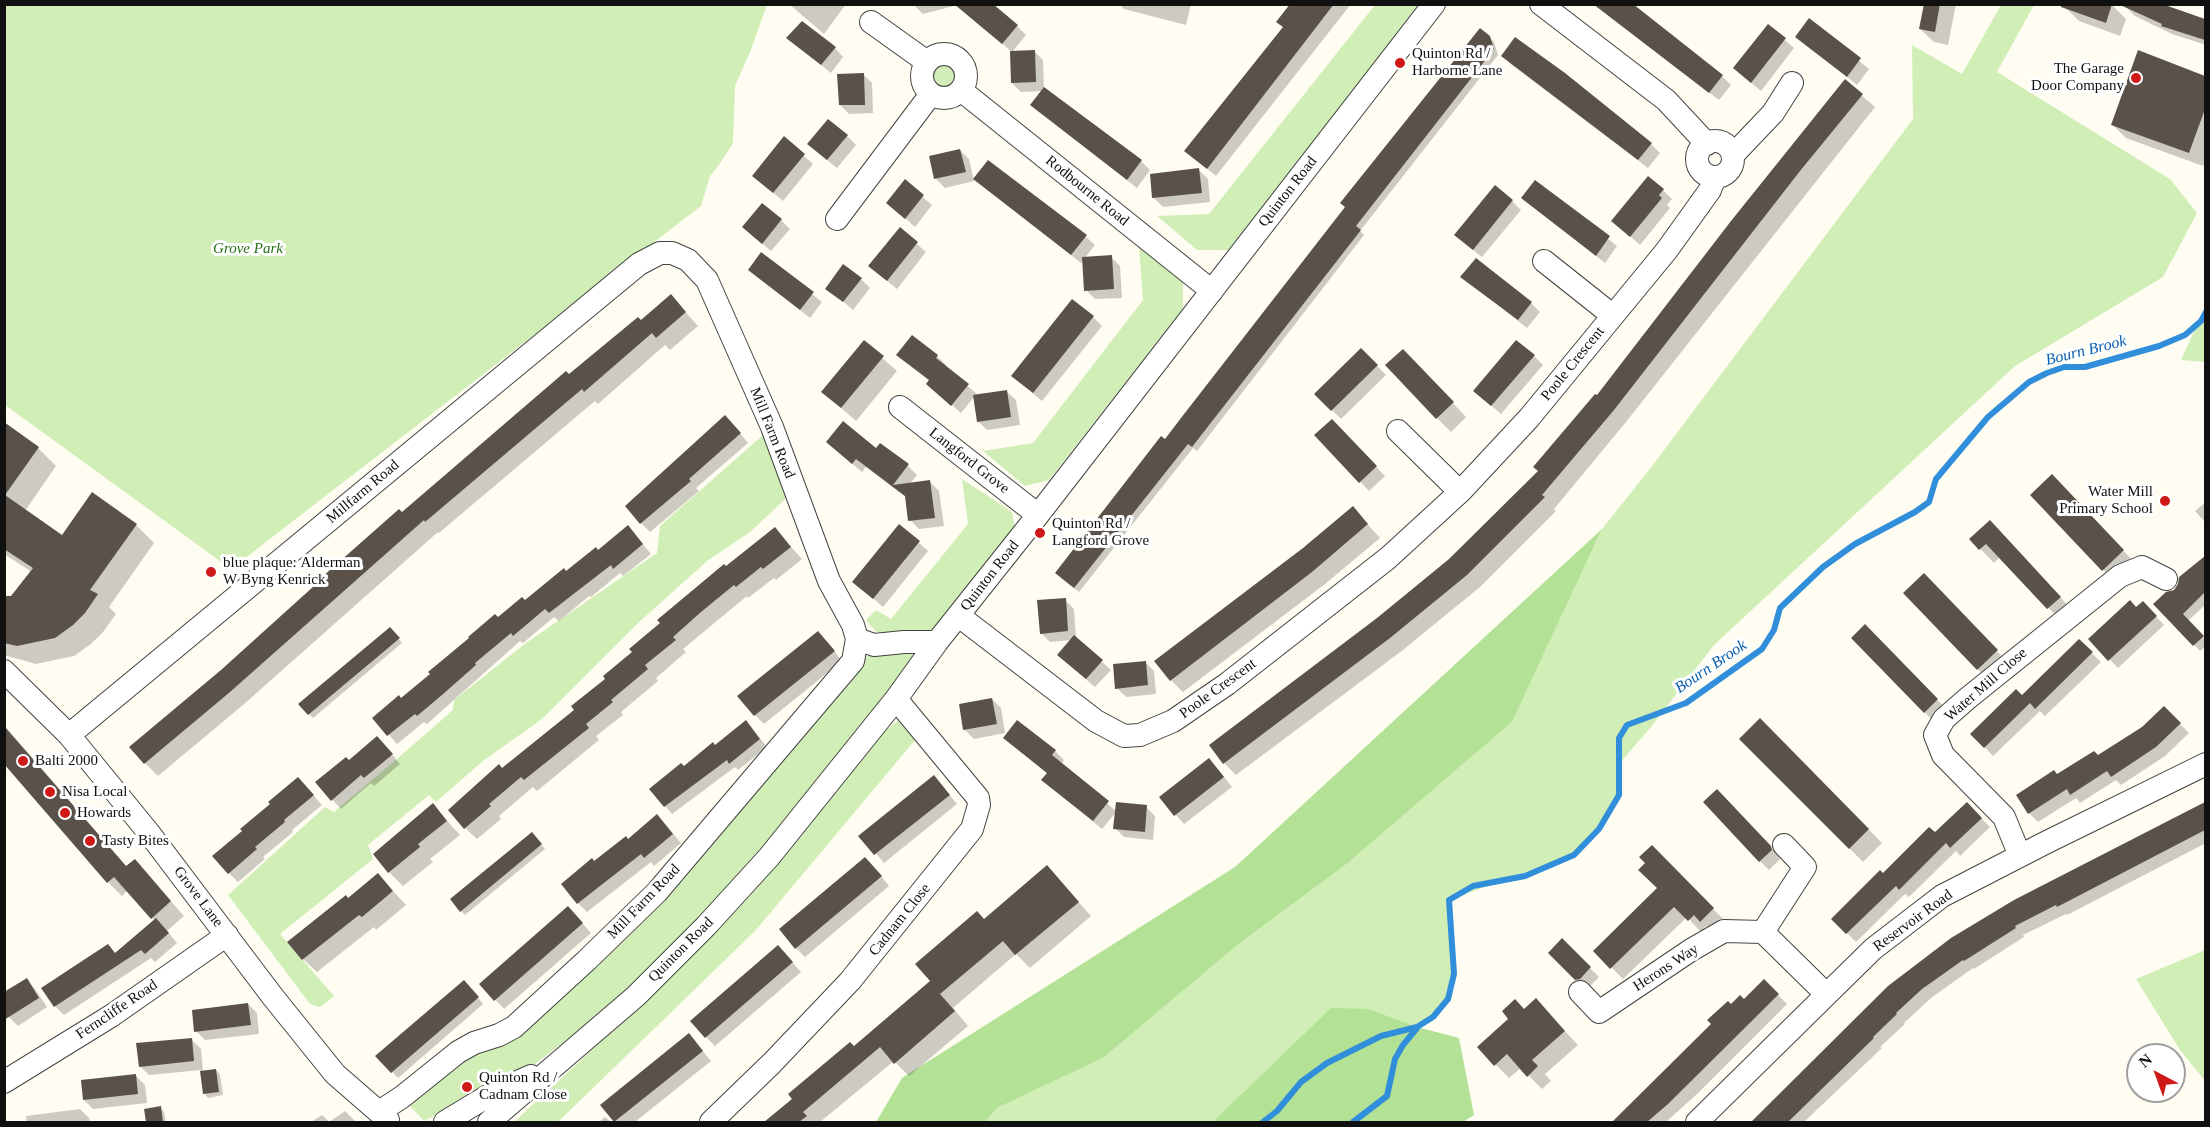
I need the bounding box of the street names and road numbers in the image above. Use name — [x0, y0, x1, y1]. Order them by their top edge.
street label: Rodbourne Road — [1042, 152, 1132, 230]
street label: Quinton Road — [1255, 153, 1321, 231]
street label: Poole Crescent — [1538, 323, 1608, 405]
street label: Mill Farm Road — [746, 385, 798, 481]
street label: Langford Grove — [925, 424, 1013, 498]
street label: Millfarm Road — [323, 456, 403, 528]
street label: Quinton Road — [957, 537, 1023, 615]
street label: Water Mill Close — [1941, 644, 2031, 726]
street label: Poole Crescent — [1176, 655, 1260, 723]
street label: Mill Farm Road — [604, 861, 684, 943]
street label: Grove Lane — [169, 863, 227, 931]
street label: Cadnam Close — [865, 880, 935, 960]
street label: Reservoir Road — [1870, 886, 1956, 956]
street label: Quinton Road — [645, 914, 717, 986]
street label: Herons Way — [1630, 940, 1702, 996]
street label: Ferncliffe Road — [73, 976, 161, 1044]

